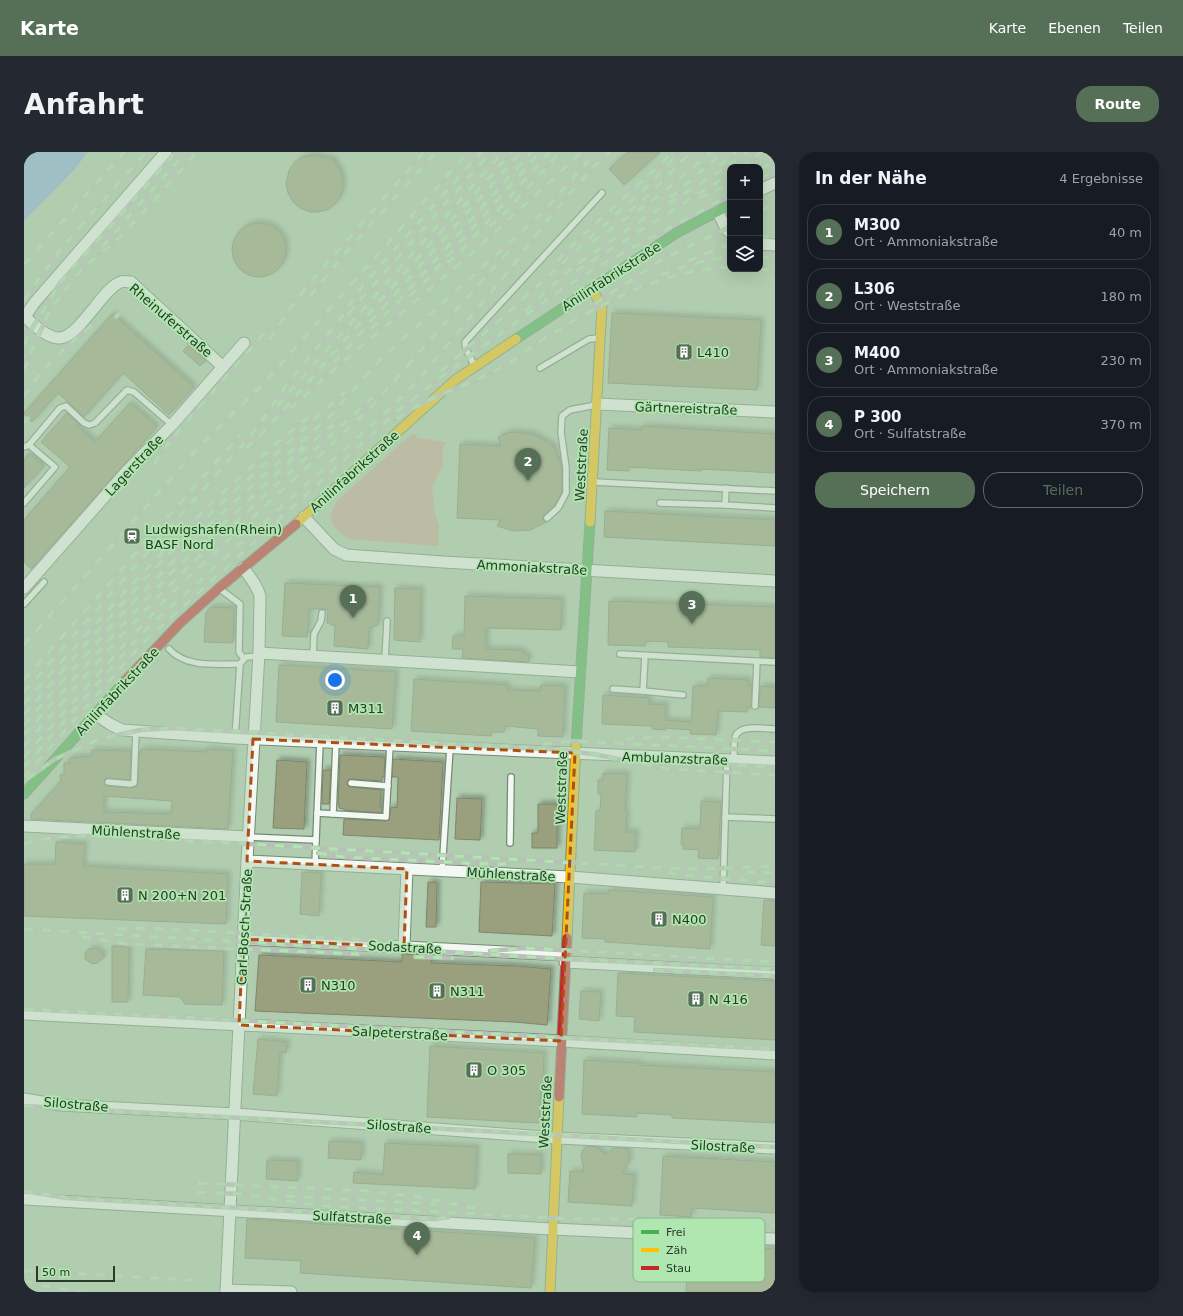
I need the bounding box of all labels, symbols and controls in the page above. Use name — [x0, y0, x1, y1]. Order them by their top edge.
text: Karte — [20, 17, 79, 39]
text: Karte — [989, 20, 1026, 36]
text: Ebenen — [1048, 20, 1101, 36]
text: Teilen — [1123, 20, 1163, 36]
button: Route — [1076, 86, 1159, 122]
text: Anfahrt — [24, 88, 144, 121]
map controls — [727, 164, 763, 272]
button: + — [727, 164, 763, 200]
text: In der Nähe — [815, 168, 927, 188]
text: 4 Ergebnisse — [1059, 171, 1143, 186]
button: − — [727, 200, 763, 236]
text: M300 — [854, 216, 900, 234]
text: 1 — [824, 225, 834, 240]
text: 40 m — [1109, 225, 1142, 240]
text: Ort · Ammoniakstraße — [854, 234, 998, 249]
button: layers — [727, 236, 763, 272]
street label: Anilinfabrikstraße — [559, 239, 664, 314]
street label: Rheinuferstraße — [126, 280, 215, 360]
text: L306 — [854, 280, 895, 298]
text: 2 — [824, 289, 834, 304]
text: 180 m — [1100, 289, 1142, 304]
text: Ort · Weststraße — [854, 298, 960, 313]
building icon: L410 — [674, 342, 694, 362]
text: M400 — [854, 344, 900, 362]
place label: L410 — [697, 345, 729, 360]
text: 3 — [824, 353, 834, 368]
text: 230 m — [1100, 353, 1142, 368]
text: Ort · Ammoniakstraße — [854, 362, 998, 377]
street label: Gärtnereistraße — [634, 399, 738, 418]
text: P 300 — [854, 408, 902, 426]
text: 4 — [824, 417, 834, 432]
text: 370 m — [1100, 417, 1142, 432]
text: Ort · Sulfatstraße — [854, 426, 966, 441]
street label: Anilinfabrikstraße — [307, 427, 402, 515]
street label: Weststraße — [572, 428, 591, 502]
street label: Lagerstraße — [102, 432, 167, 499]
pin: 2 — [515, 448, 541, 481]
button: Speichern — [815, 472, 975, 508]
button: Teilen — [983, 472, 1143, 508]
place label: Ludwigshafen(Rhein) BASF Nord — [145, 522, 282, 552]
station icon: Ludwigshafen(Rhein) BASF Nord — [122, 526, 142, 546]
street label: Ammoniakstraße — [476, 557, 588, 578]
pin: 1 — [340, 585, 366, 618]
pin: 3 — [679, 591, 705, 624]
street label: Anilinfabrikstraße — [73, 644, 162, 738]
your location — [325, 670, 345, 690]
building icon: M311 — [325, 698, 345, 718]
place label: M311 — [348, 701, 384, 716]
street label: Ambulanzstraße — [622, 749, 728, 768]
street label: Weststraße — [553, 751, 570, 825]
street label: Mühlenstraße — [91, 823, 181, 842]
street label: Mühlenstraße — [466, 865, 556, 884]
street label: Carl-Bosch-Straße — [234, 868, 255, 986]
building icon: N 200+N 201 — [115, 885, 135, 905]
place label: N 200+N 201 — [138, 888, 226, 903]
building icon: N400 — [649, 909, 669, 929]
place label: N400 — [672, 912, 707, 927]
street label: Sodastraße — [368, 938, 442, 957]
building icon: N310 — [298, 975, 318, 995]
place label: N310 — [321, 978, 356, 993]
building icon: N311 — [427, 981, 447, 1001]
place label: N311 — [450, 984, 485, 999]
building icon: N 416 — [686, 989, 706, 1009]
place label: N 416 — [709, 992, 748, 1007]
street label: Salpeterstraße — [352, 1024, 448, 1043]
building icon: O 305 — [464, 1060, 484, 1080]
place label: O 305 — [487, 1063, 526, 1078]
street label: Weststraße — [536, 1075, 555, 1149]
street label: Silostraße — [43, 1094, 109, 1115]
street label: Silostraße — [366, 1117, 432, 1136]
street label: Silostraße — [690, 1137, 756, 1156]
street label: Sulfatstraße — [312, 1208, 392, 1227]
legend — [633, 1218, 765, 1282]
pin: 4 — [404, 1222, 430, 1255]
text: Frei — [666, 1226, 686, 1239]
text: Zäh — [666, 1244, 687, 1257]
text: Stau — [666, 1262, 691, 1275]
scale bar — [36, 1264, 115, 1283]
text: 50 m — [42, 1266, 70, 1279]

